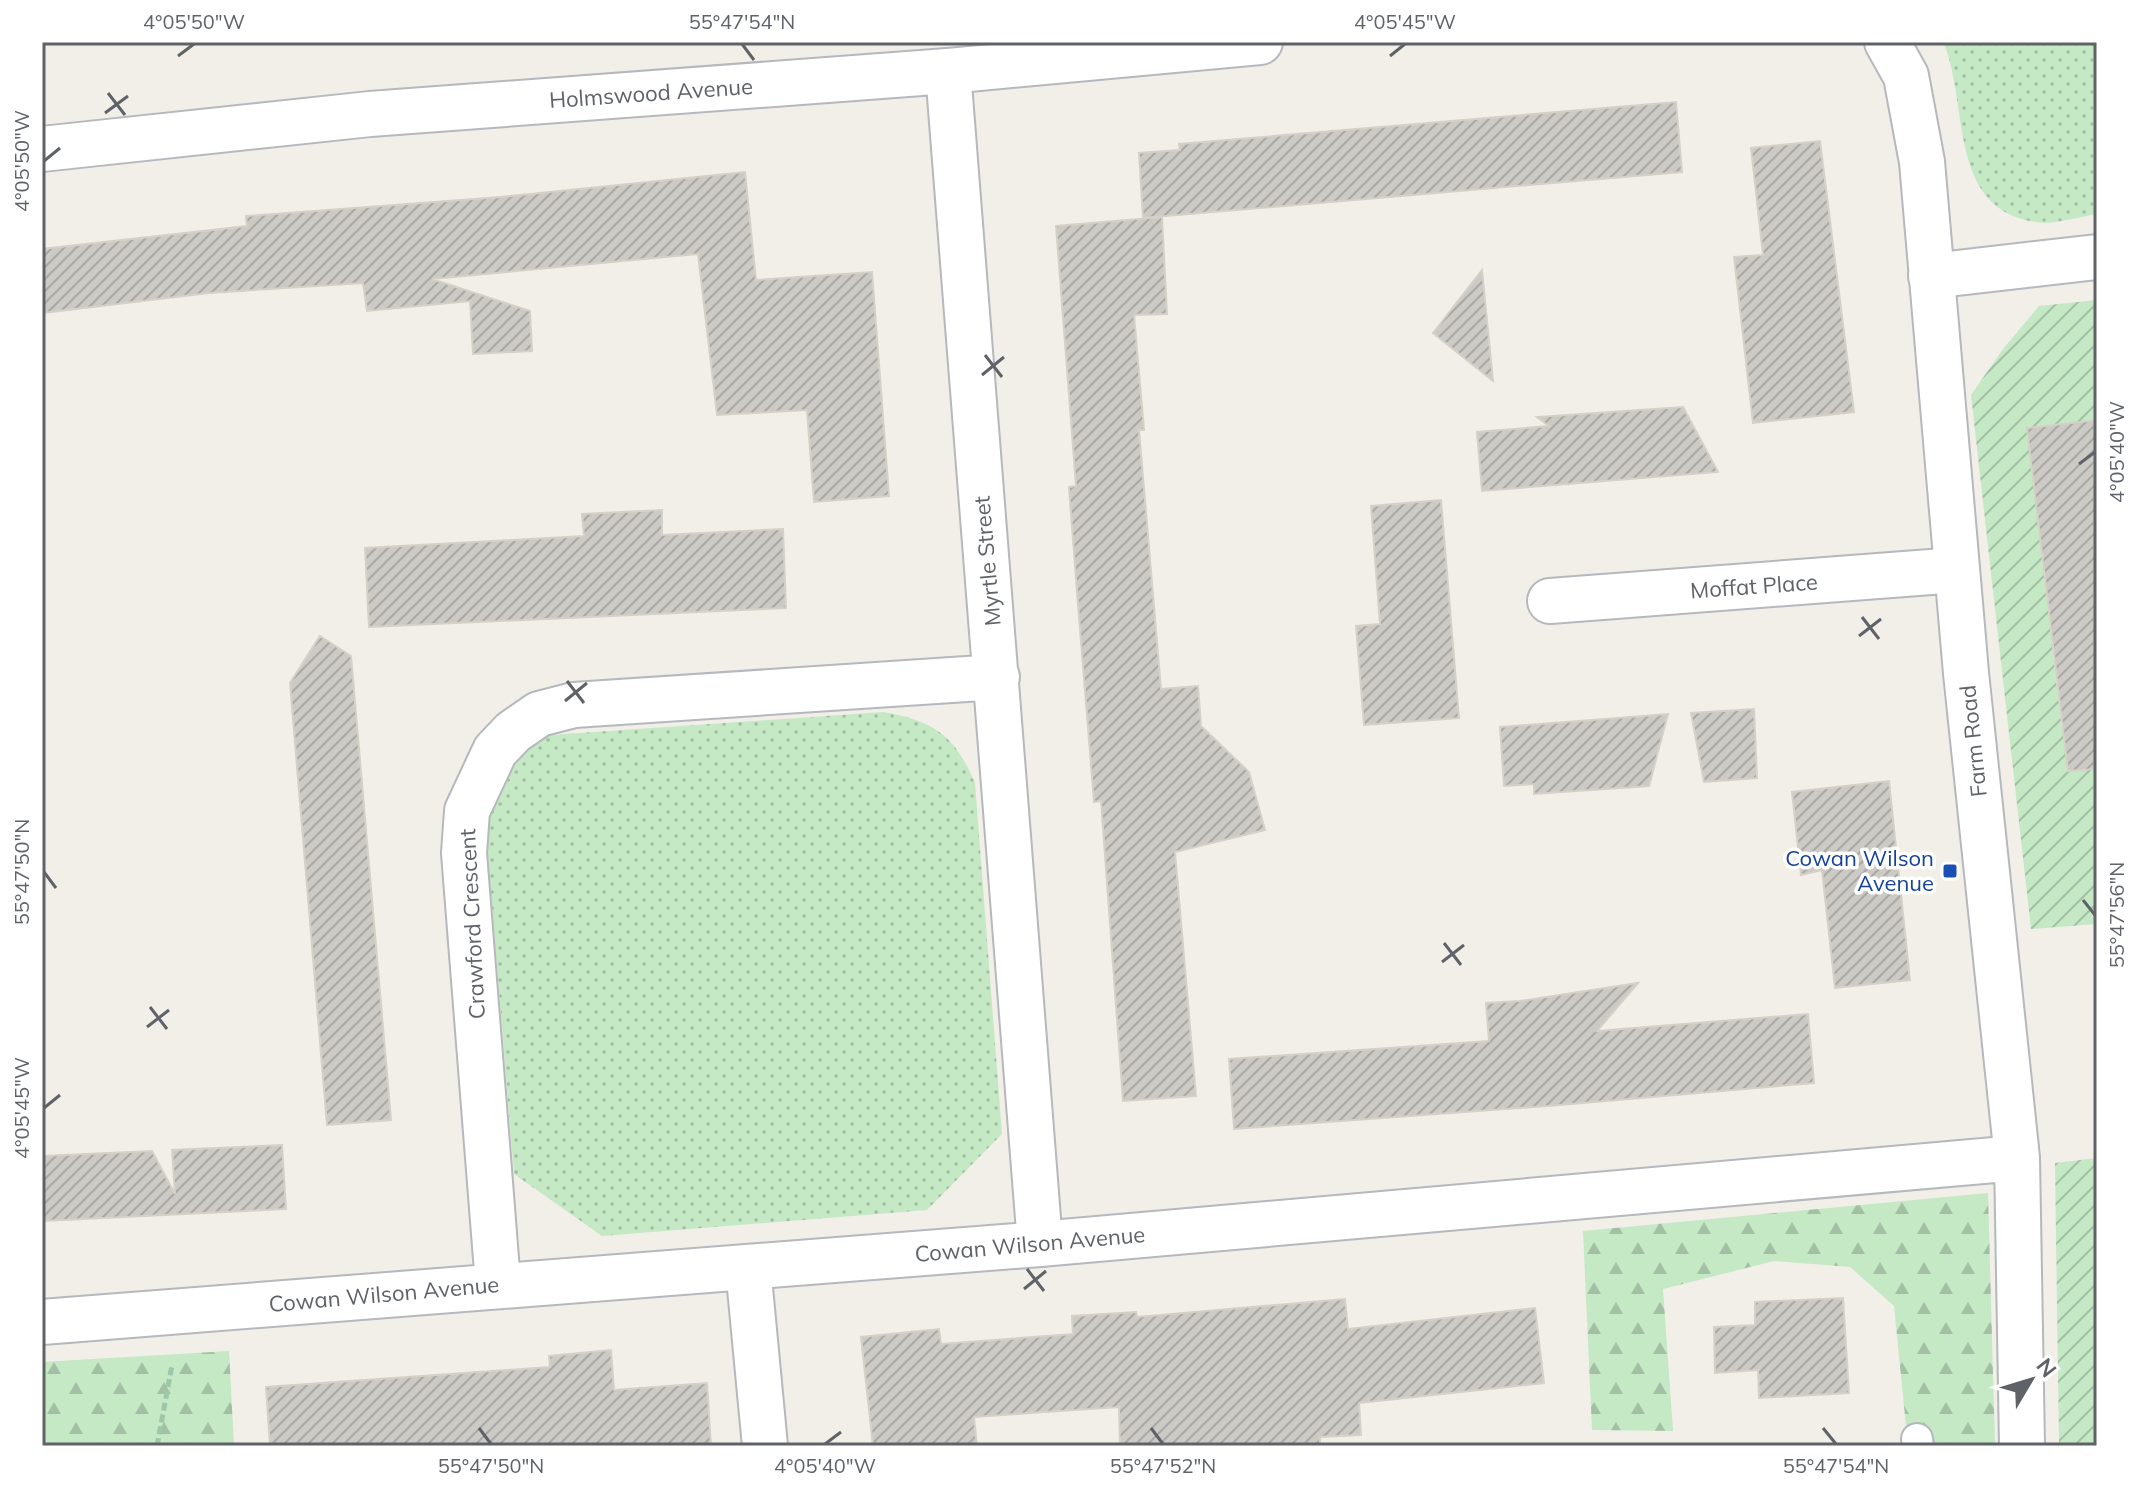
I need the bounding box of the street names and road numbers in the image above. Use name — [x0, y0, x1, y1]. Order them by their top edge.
street label: Holmswood Avenue — [548, 72, 754, 114]
street label: Myrtle Street — [967, 494, 1007, 627]
street label: Moffat Place — [1689, 568, 1819, 604]
street label: Farm Road — [1953, 684, 1993, 798]
street label: Crawford Crescent — [453, 828, 491, 1020]
street label: Cowan Wilson Avenue — [914, 1220, 1146, 1268]
street label: Cowan Wilson Avenue — [268, 1270, 500, 1318]

